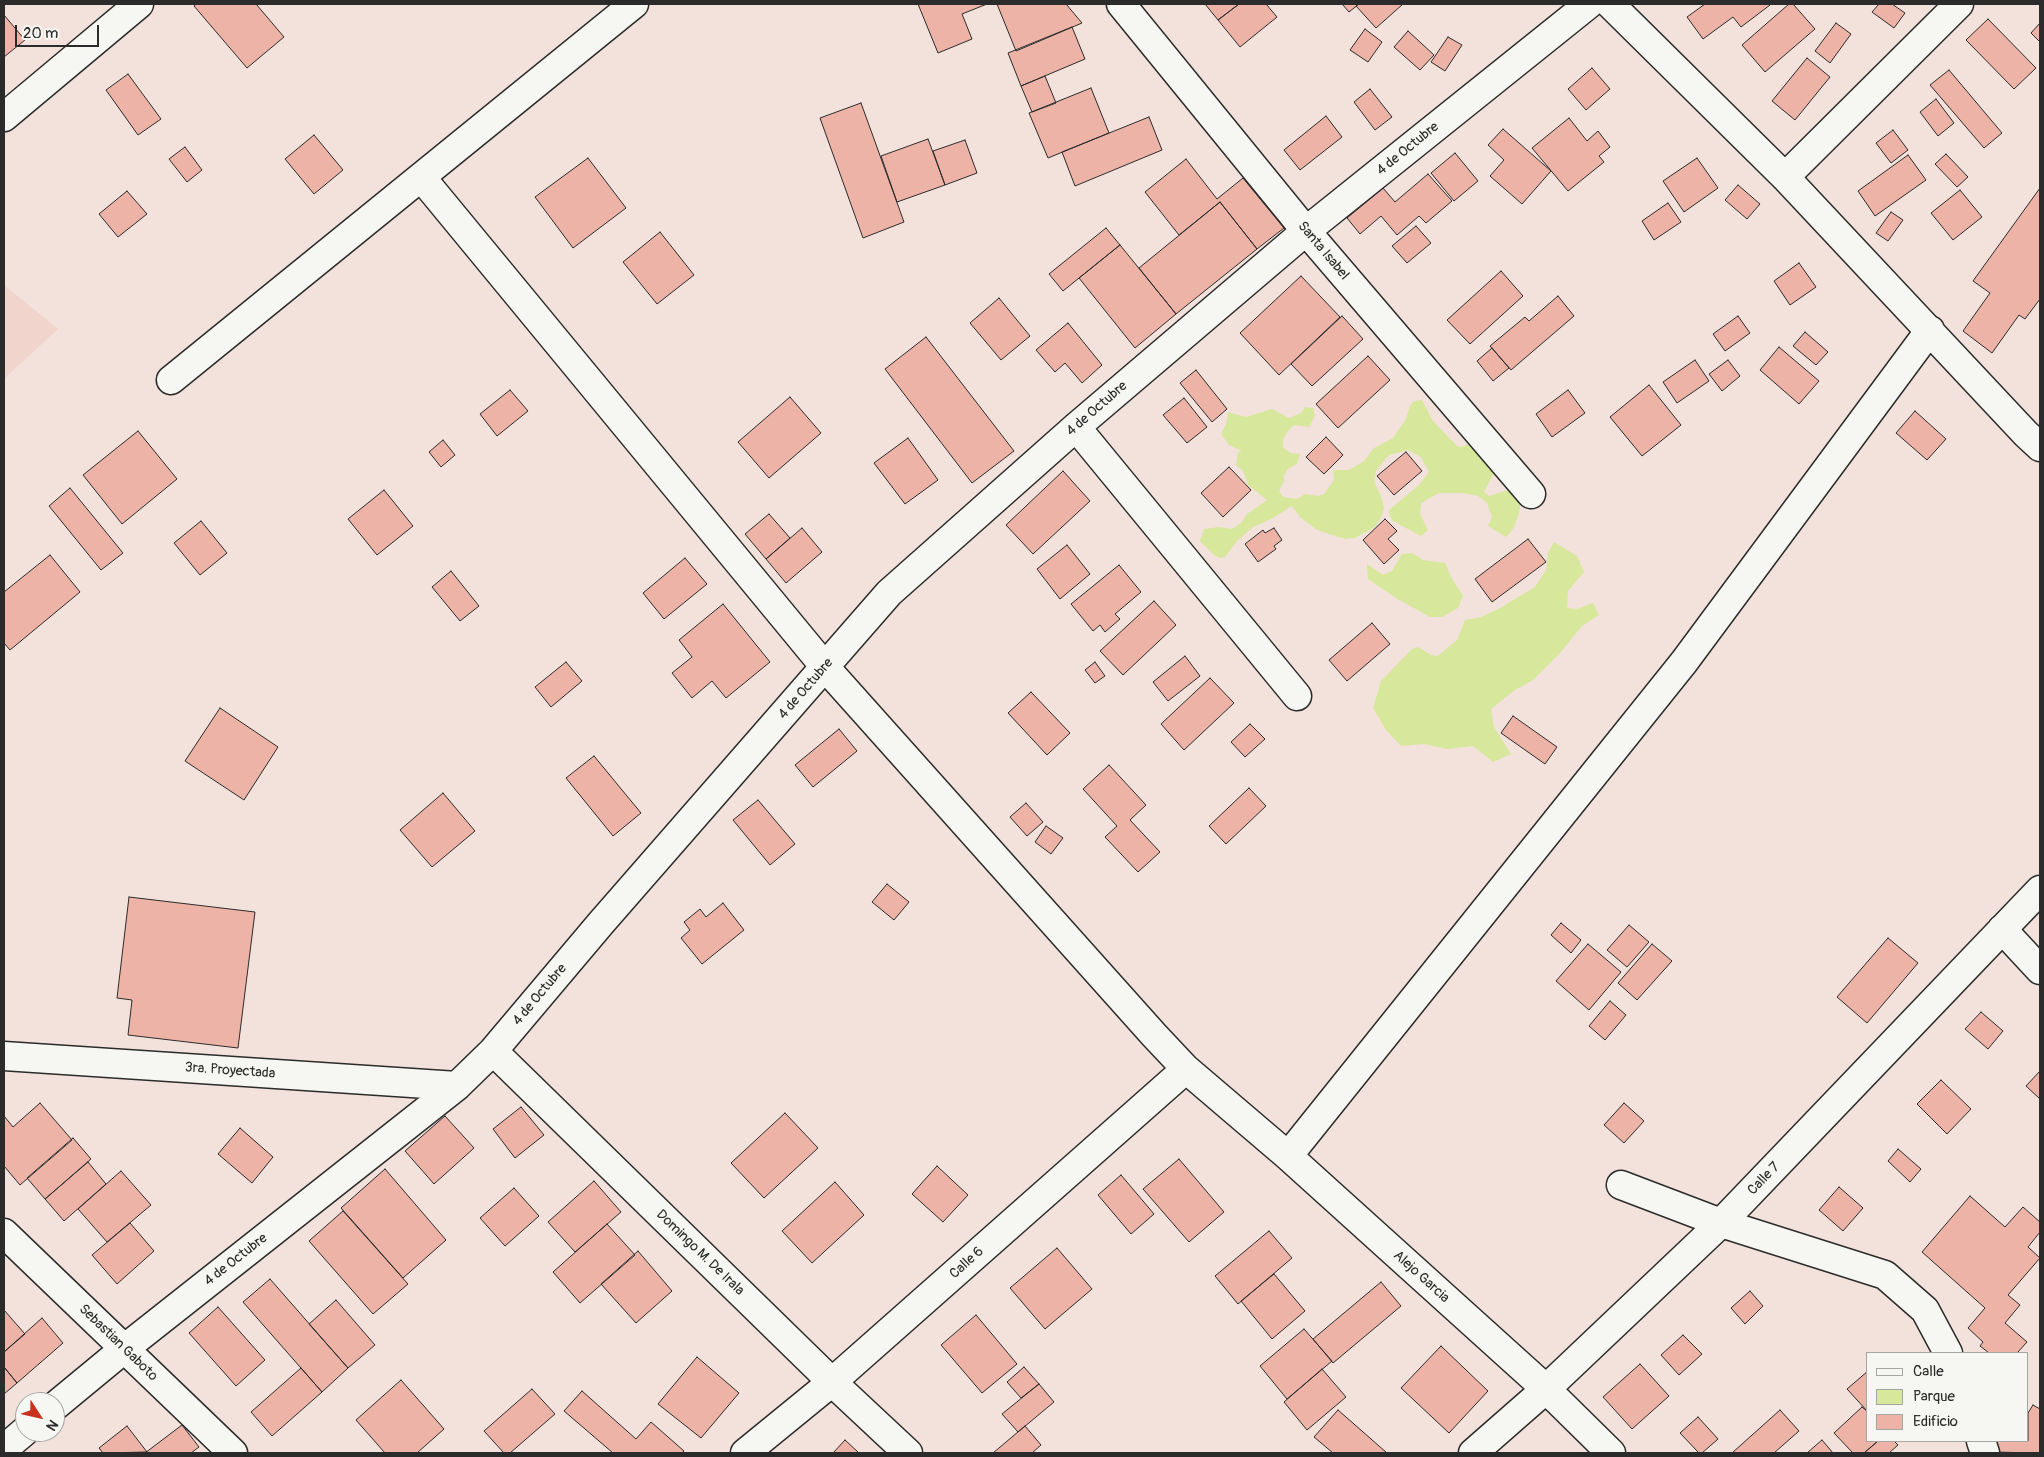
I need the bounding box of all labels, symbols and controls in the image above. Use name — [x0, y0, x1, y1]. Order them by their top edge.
scale bar — [18, 15, 101, 47]
text: 20 m — [23, 24, 58, 43]
street label: 4 de Octubre — [1373, 119, 1443, 179]
street label: Santa Isabel — [1294, 218, 1352, 284]
street label: 4 de Octubre — [1063, 378, 1131, 440]
street label: 4 de Octubre — [775, 655, 837, 723]
street label: 4 de Octubre — [509, 961, 571, 1029]
street label: 3ra. Proyectada — [184, 1059, 276, 1083]
street label: Calle 7 — [1744, 1159, 1784, 1199]
street label: Domingo M. De Irala — [652, 1207, 748, 1299]
street label: 4 de Octubre — [201, 1230, 271, 1290]
street label: Calle 6 — [947, 1243, 987, 1283]
street label: Alejo Garcia — [1389, 1247, 1453, 1307]
street label: Sebastian Gaboto — [75, 1301, 161, 1385]
legend — [1866, 1352, 2029, 1442]
text: Calle — [1913, 1362, 1944, 1381]
text: Parque — [1913, 1387, 1955, 1406]
north arrow — [15, 1392, 65, 1442]
text: Edificio — [1913, 1412, 1958, 1431]
text: N — [42, 1417, 62, 1434]

